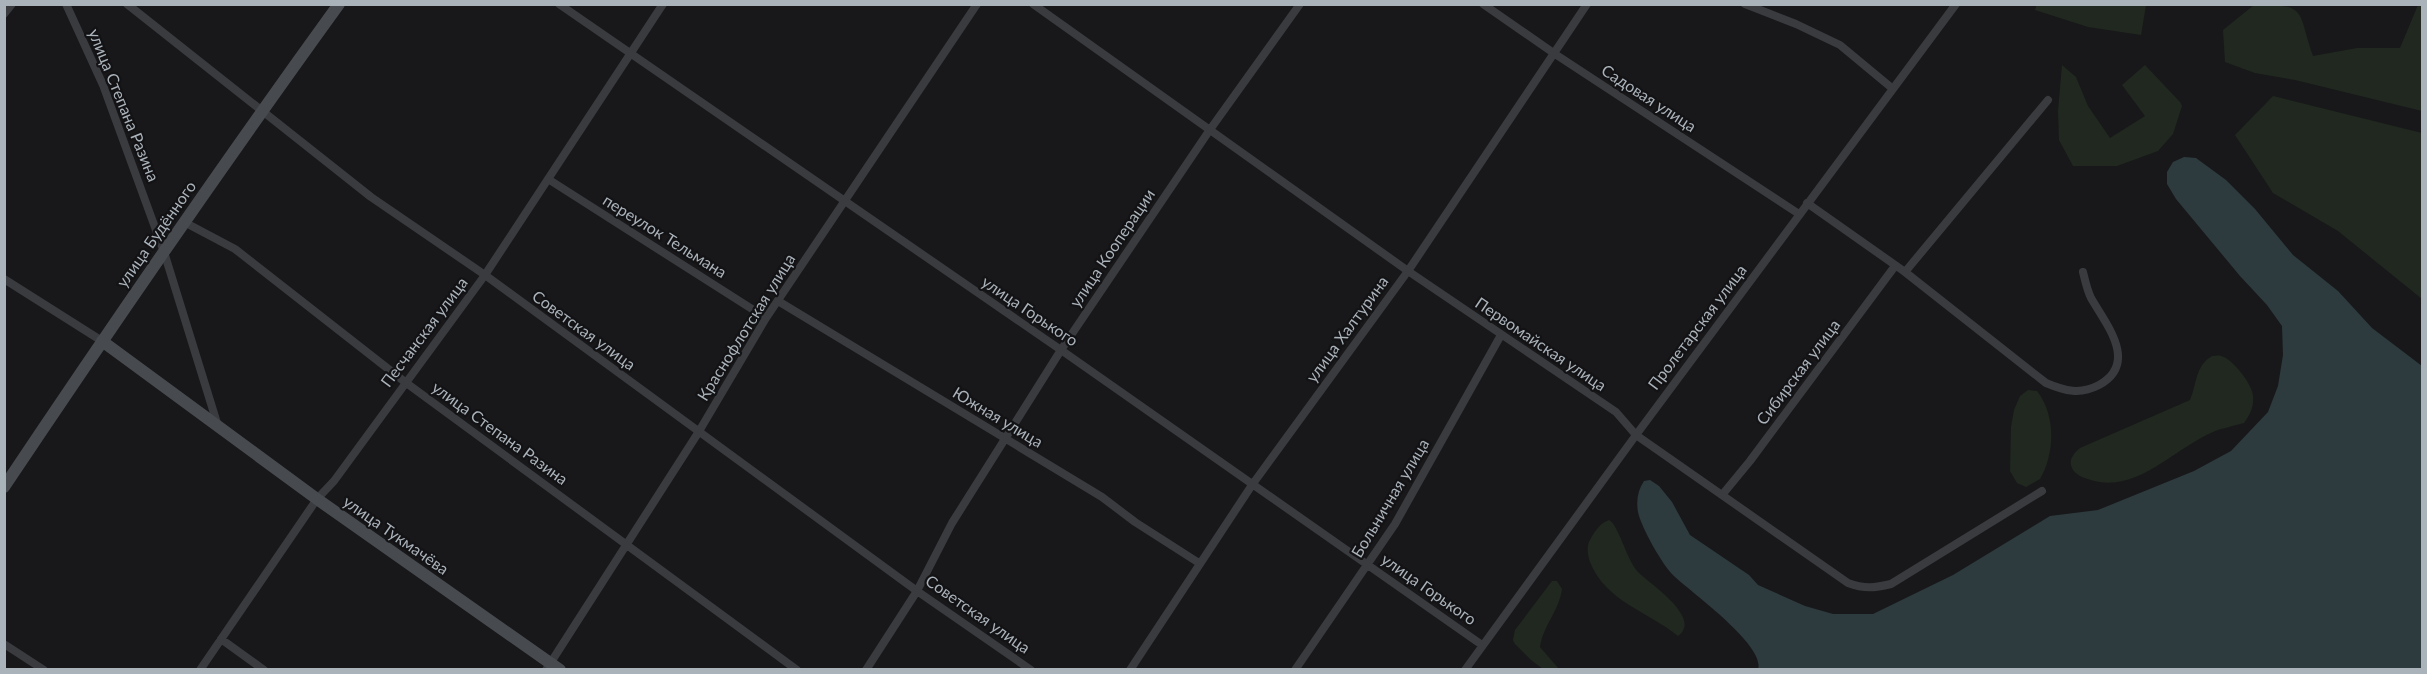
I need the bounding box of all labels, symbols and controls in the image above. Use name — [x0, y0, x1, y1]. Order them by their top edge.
street label: улица Степана Разина — [85, 26, 164, 184]
street label: Садовая улица — [1598, 60, 1700, 135]
street label: улица Будённого — [112, 177, 199, 291]
street label: улица Кооперации — [1065, 185, 1158, 310]
street label: переулок Тельмана — [600, 190, 731, 281]
street label: Краснофлотская улица — [693, 250, 799, 404]
street label: Пролетарская улица — [1643, 260, 1750, 393]
street label: улица Горького — [979, 271, 1082, 350]
street label: улица Халтурина — [1302, 272, 1392, 386]
street label: Песчанская улица — [376, 273, 471, 390]
street label: Советская улица — [529, 286, 640, 373]
street label: Первомайская улица — [1472, 293, 1610, 395]
street label: Сибирская улица — [1752, 315, 1843, 428]
street label: улица Степана Разина — [429, 377, 572, 488]
street label: Южная улица — [950, 382, 1047, 451]
street label: Больничная улица — [1347, 435, 1432, 560]
street label: улица Тукмачёва — [340, 491, 453, 578]
street label: улица Горького — [1378, 549, 1480, 628]
street label: Советская улица — [922, 570, 1034, 657]

